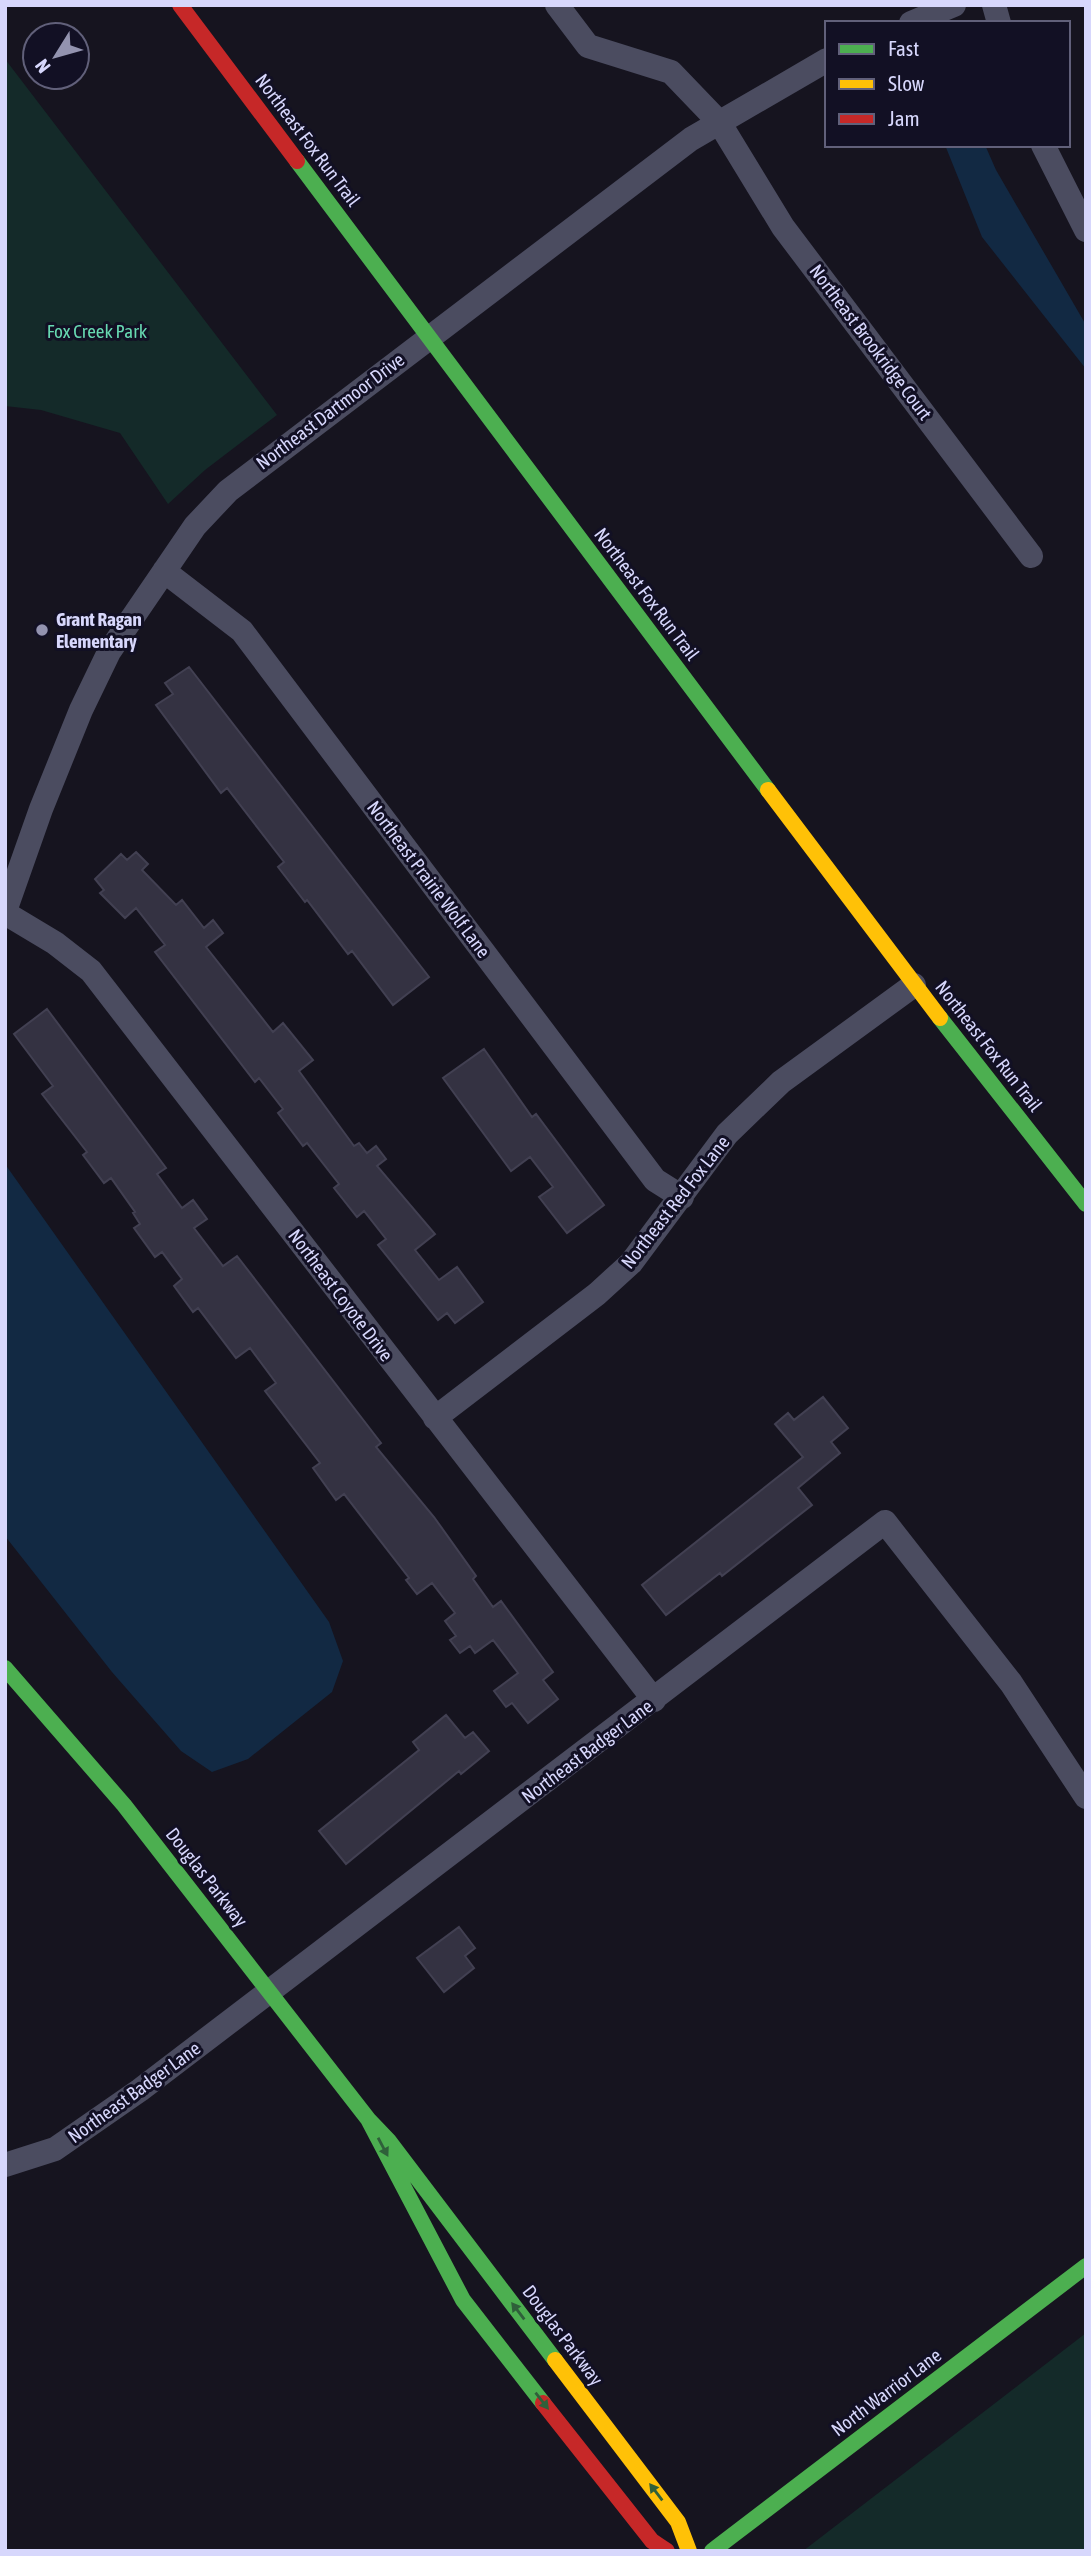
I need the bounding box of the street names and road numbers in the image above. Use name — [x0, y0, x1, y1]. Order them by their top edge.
street label: Northeast Fox Run Trail — [251, 70, 365, 210]
street label: Northeast Brookridge Court — [805, 260, 937, 424]
street label: Northeast Dartmoor Drive — [252, 348, 408, 474]
street label: Northeast Fox Run Trail — [590, 524, 704, 664]
street label: Northeast Prairie Wolf Lane — [363, 796, 495, 962]
street label: Northeast Fox Run Trail — [931, 976, 1047, 1116]
street label: Northeast Red Fox Lane — [616, 1131, 734, 1273]
street label: Northeast Coyote Drive — [284, 1225, 398, 1365]
street label: Northeast Badger Lane — [517, 1695, 657, 1807]
street label: Douglas Parkway — [161, 1823, 253, 1931]
street label: Northeast Badger Lane — [64, 2037, 204, 2147]
street label: Douglas Parkway — [518, 2281, 608, 2390]
street label: North Warrior Lane — [827, 2344, 945, 2440]

